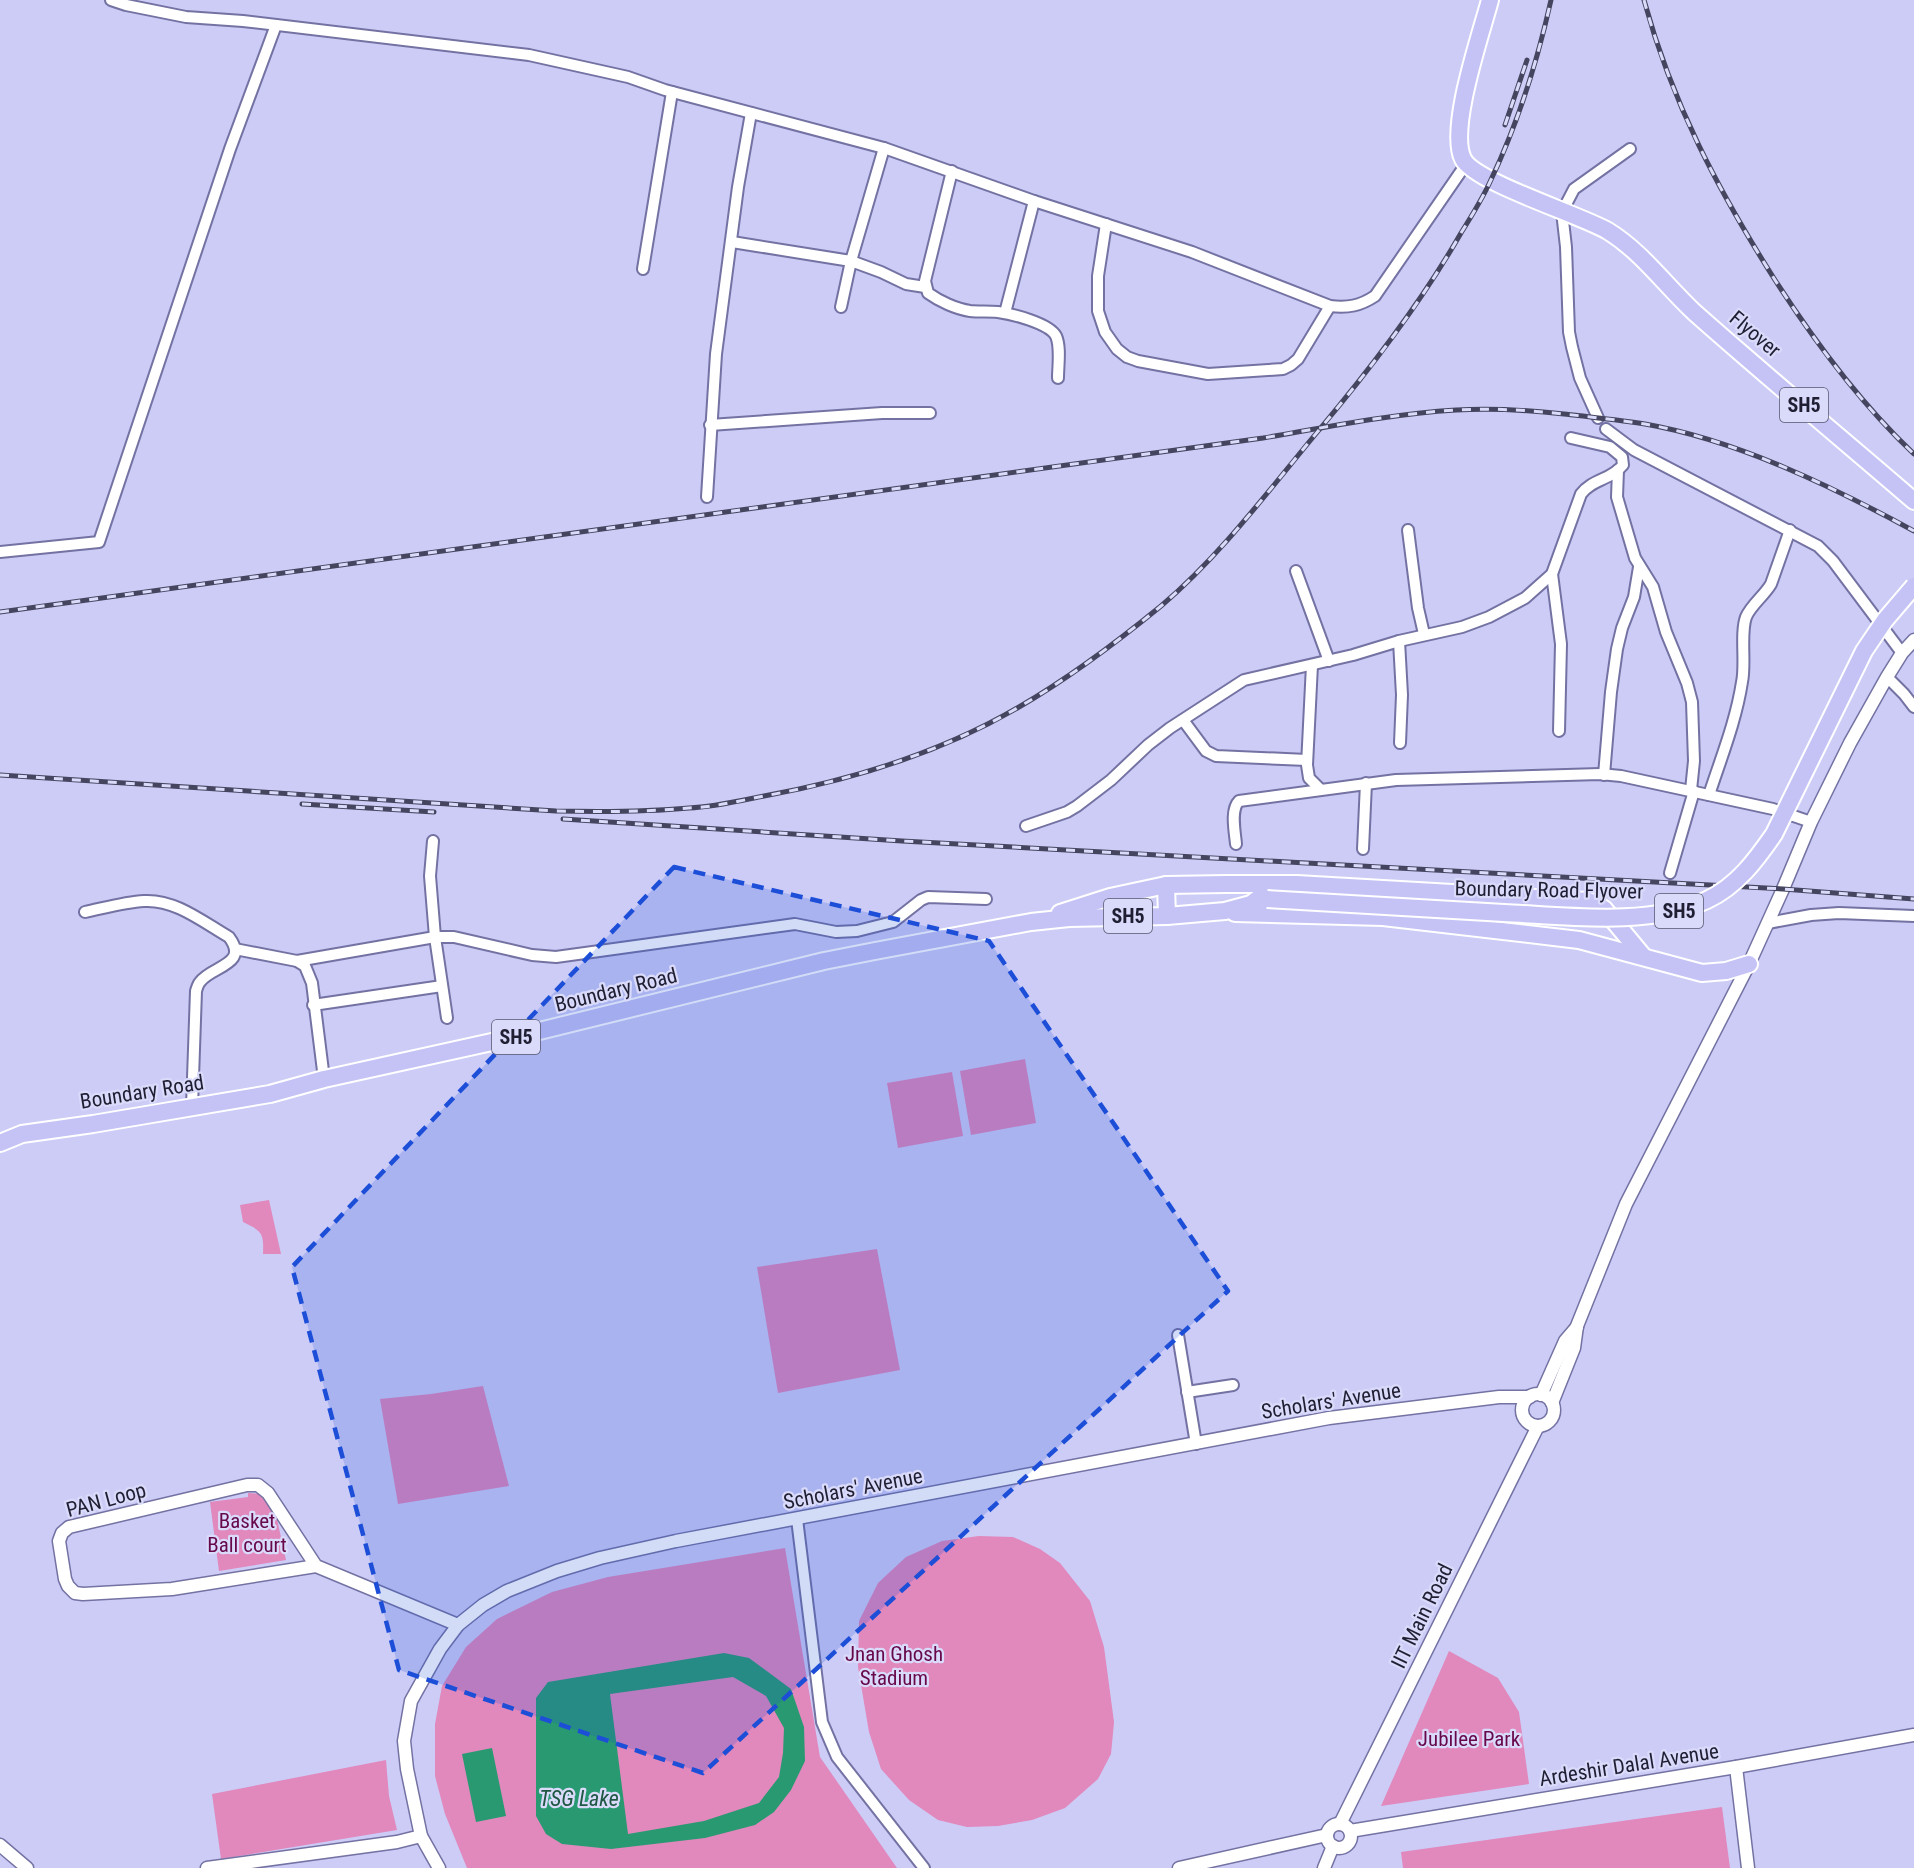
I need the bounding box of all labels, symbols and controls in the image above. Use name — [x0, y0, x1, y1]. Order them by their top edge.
street label: Flyover — [1725, 306, 1785, 362]
road number: SH5 — [1780, 388, 1828, 422]
street label: Boundary Road Flyover — [1454, 876, 1644, 904]
road number: SH5 — [1655, 894, 1703, 928]
road number: SH5 — [1104, 899, 1152, 933]
street label: Boundary Road — [552, 963, 680, 1017]
road number: SH5 — [492, 1020, 540, 1054]
street label: Boundary Road — [78, 1070, 206, 1114]
street label: Scholars' Avenue — [1259, 1378, 1403, 1424]
street label: Scholars' Avenue — [781, 1464, 925, 1514]
street label: PAN Loop — [63, 1478, 149, 1522]
park label: Basket Ball court — [207, 1509, 287, 1557]
street label: IIT Main Road — [1386, 1560, 1458, 1672]
park label: Jnan Ghosh Stadium — [845, 1642, 943, 1690]
park label: Jubilee Park — [1418, 1727, 1521, 1751]
street label: Ardeshir Dalal Avenue — [1538, 1739, 1721, 1791]
water label: TSG Lake — [539, 1786, 619, 1811]

